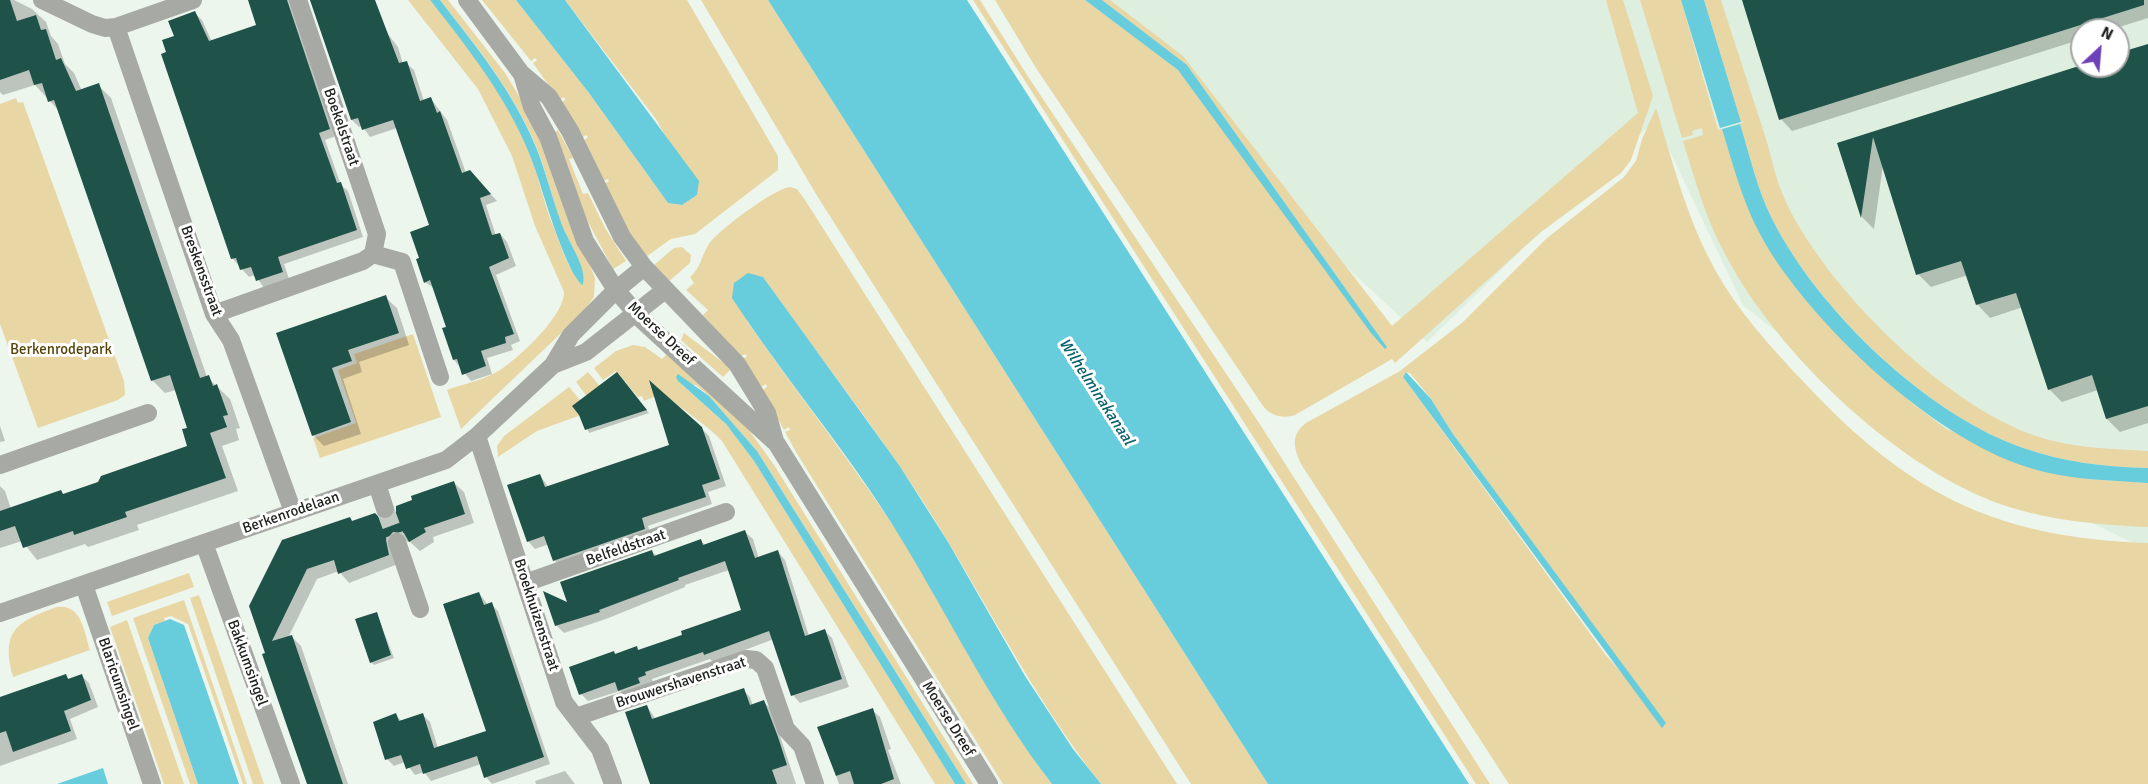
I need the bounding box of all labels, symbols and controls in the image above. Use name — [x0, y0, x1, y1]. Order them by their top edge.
north arrow — [2070, 18, 2130, 78]
text: N — [2098, 22, 2116, 45]
street label: Boekelstraat — [319, 86, 363, 168]
street label: Breskensstraat — [176, 223, 226, 319]
street label: Moerse Dreef — [624, 298, 698, 370]
water label: Wilhelminakanaal — [1054, 335, 1138, 449]
park label: Berkenrodepark — [10, 341, 112, 359]
street label: Berkenrodelaan — [240, 488, 342, 538]
street label: Belfeldstraat — [584, 526, 668, 570]
street label: Broekhuizenstraat — [509, 557, 563, 673]
street label: Bakkumsingel — [223, 617, 271, 709]
street label: Blaricumsingel — [94, 635, 142, 733]
street label: Brouwershavenstraat — [614, 653, 748, 713]
street label: Moerse Dreef — [918, 678, 978, 760]

